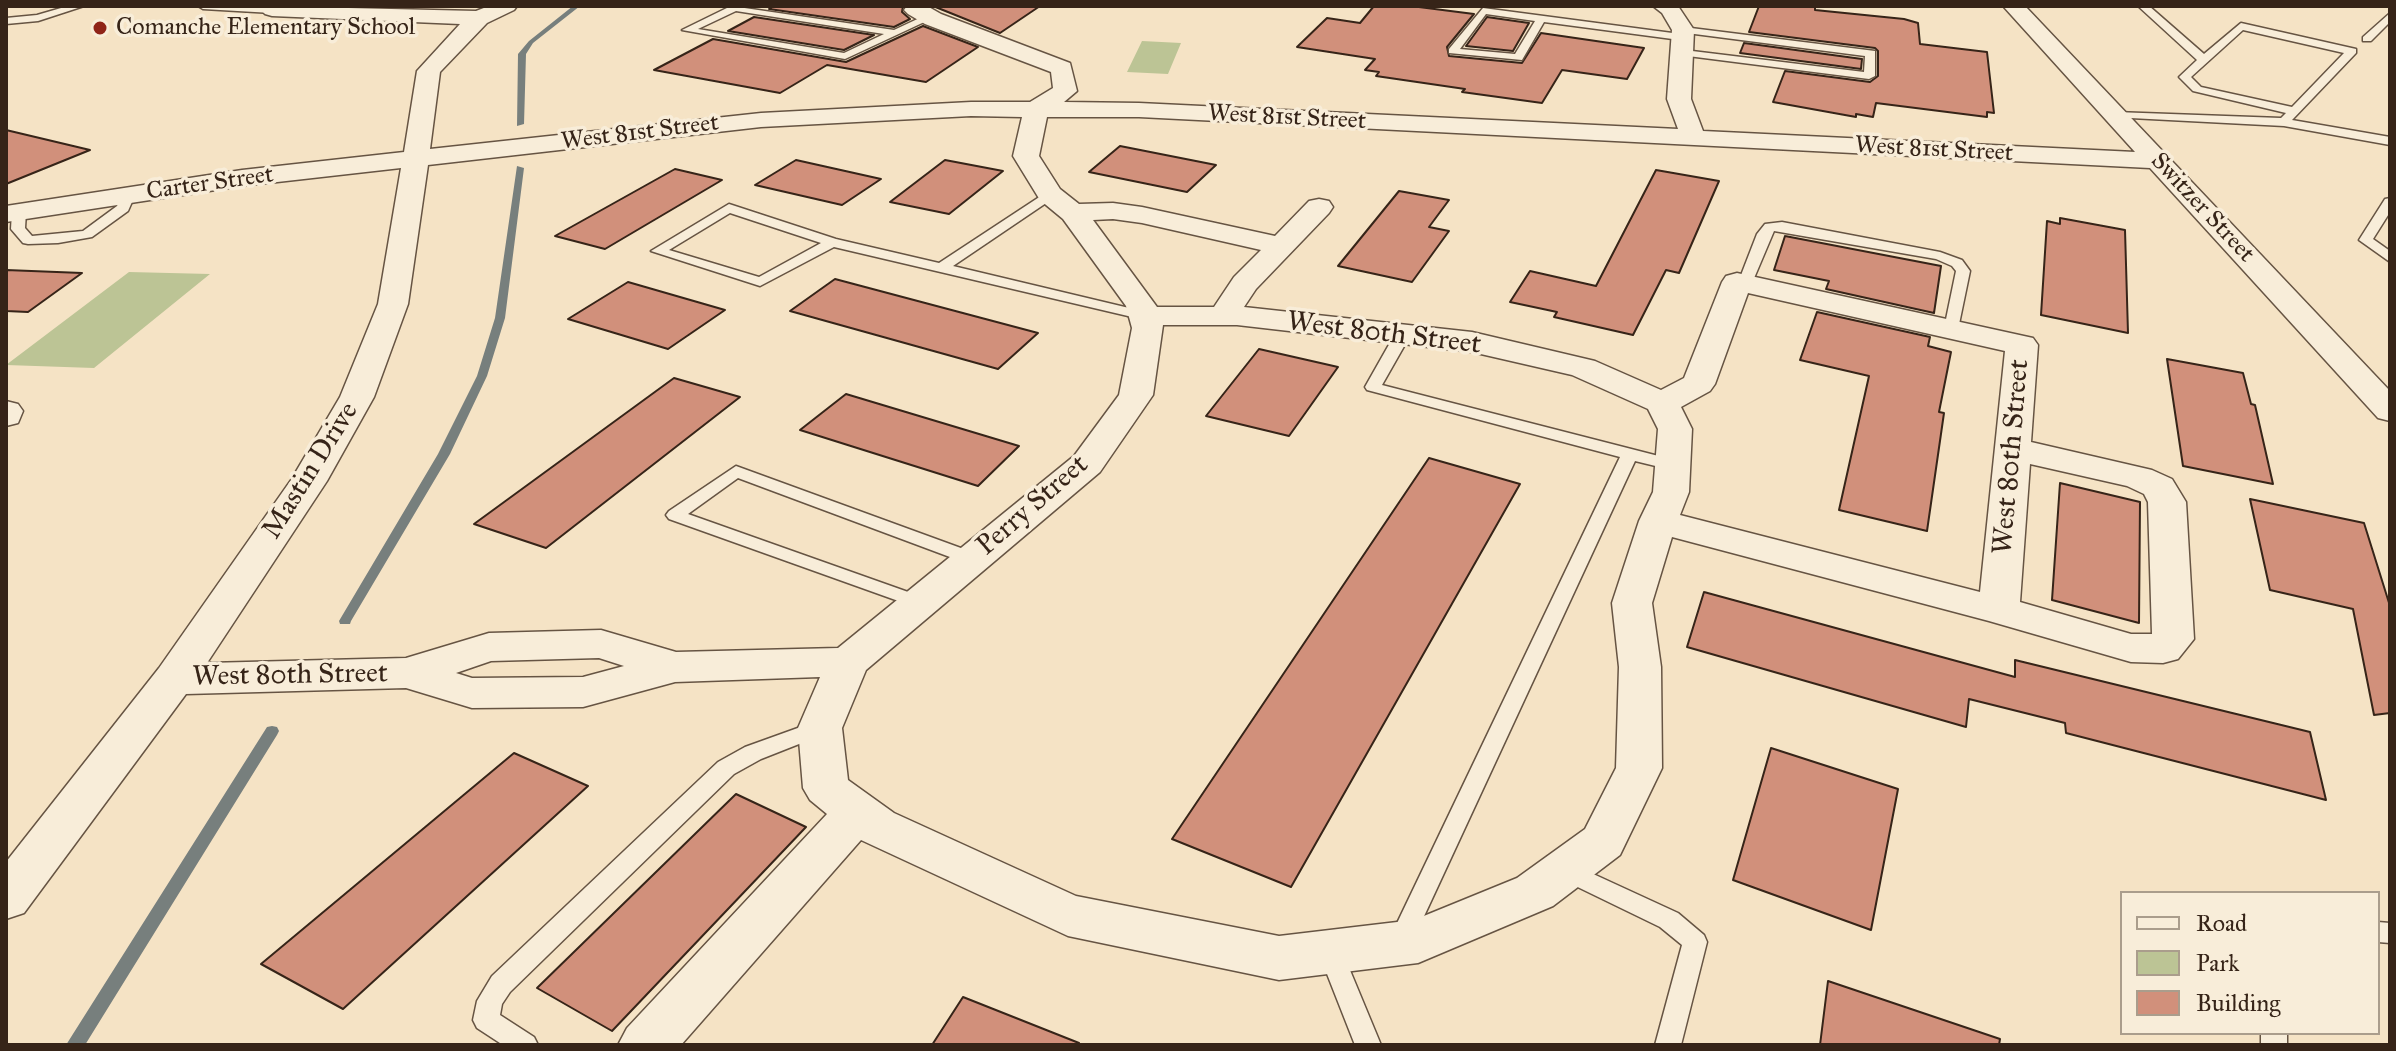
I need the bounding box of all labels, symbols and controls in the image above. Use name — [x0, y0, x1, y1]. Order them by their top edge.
place label: Comanche Elementary School — [116, 14, 415, 42]
marker: Comanche Elementary School — [91, 19, 109, 37]
street label: West 81st Street — [1207, 99, 1367, 137]
street label: West 81st Street — [560, 109, 720, 157]
street label: West 81st Street — [1854, 131, 2014, 169]
street label: Switzer Street — [2144, 147, 2260, 269]
street label: Carter Street — [145, 161, 275, 207]
street label: West 80th Street — [1285, 305, 1483, 363]
street label: West 80th Street — [1987, 358, 2037, 556]
street label: Mastin Drive — [256, 397, 366, 545]
street label: Perry Street — [970, 448, 1096, 564]
street label: West 80th Street — [192, 657, 388, 695]
legend — [2120, 891, 2380, 1035]
text: Road — [2196, 908, 2247, 938]
text: Park — [2196, 948, 2239, 978]
text: Building — [2196, 988, 2281, 1018]

